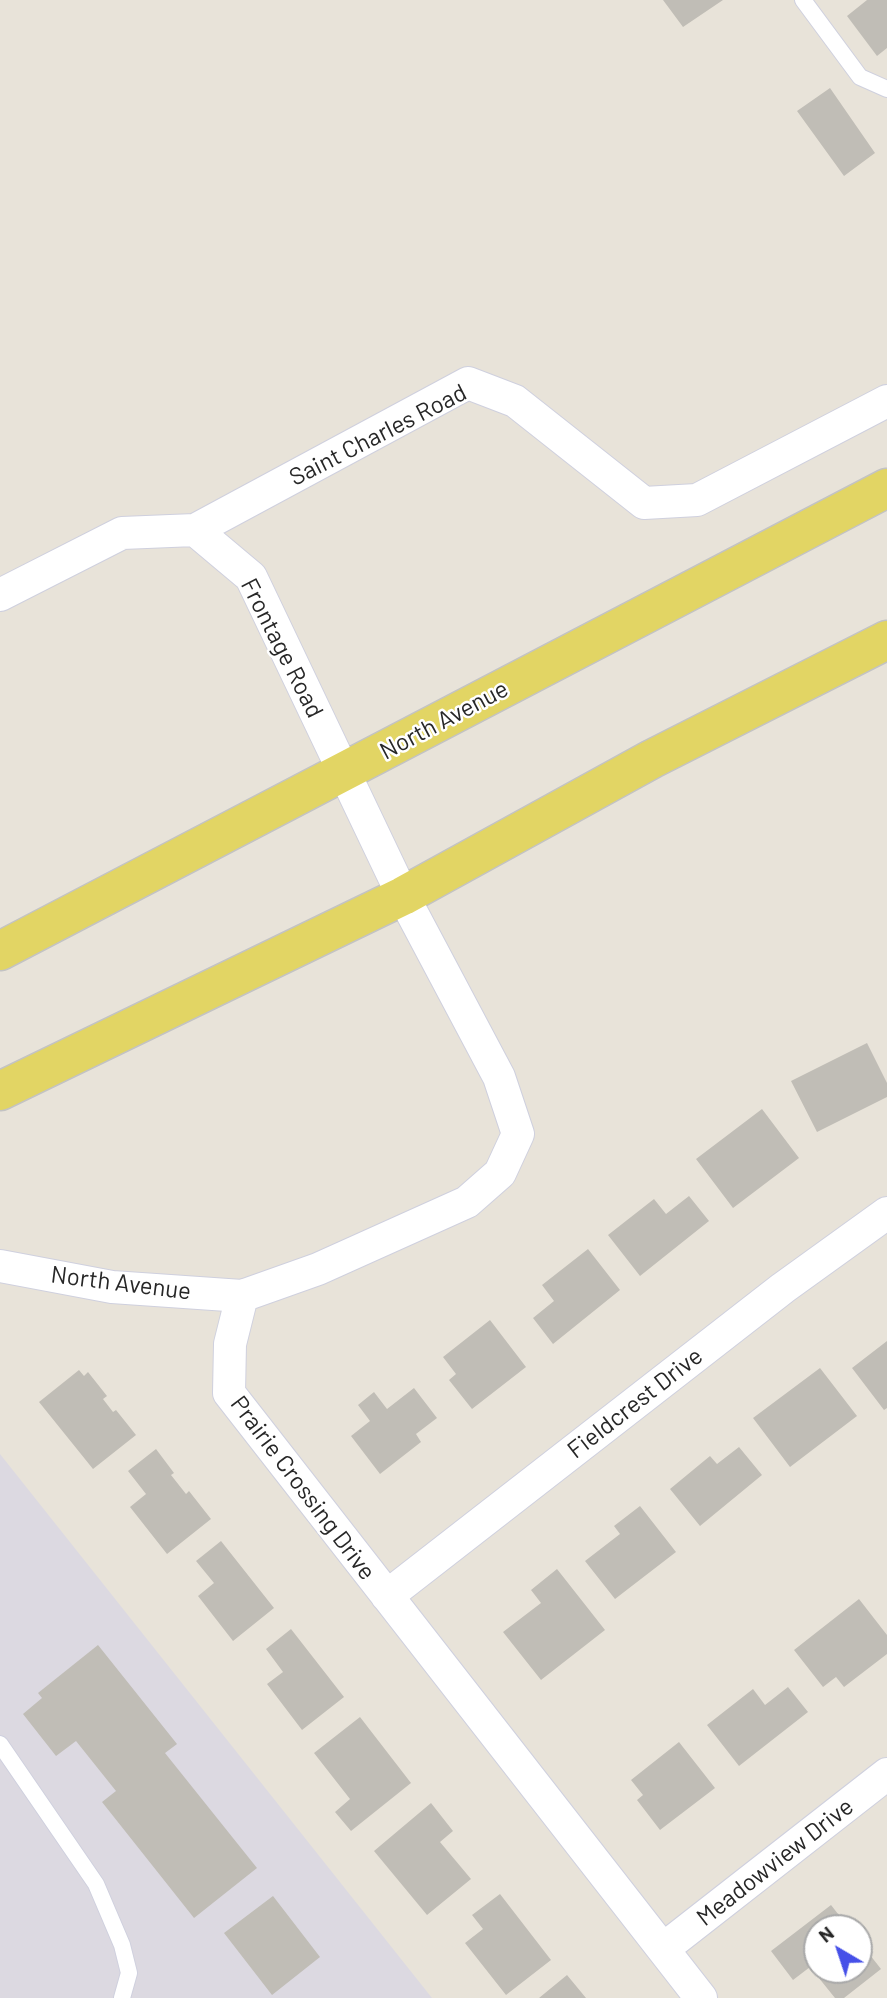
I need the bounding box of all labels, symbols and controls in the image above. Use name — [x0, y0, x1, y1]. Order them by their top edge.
street label: Saint Charles Road — [285, 378, 471, 492]
street label: Frontage Road — [235, 574, 329, 722]
street label: North Avenue — [375, 674, 513, 766]
street label: North Avenue — [49, 1260, 193, 1306]
street label: Fieldcrest Drive — [562, 1341, 708, 1465]
street label: Prairie Crossing Drive — [224, 1390, 382, 1586]
street label: Meadowview Drive — [691, 1792, 859, 1932]
north arrow — [803, 1914, 873, 1984]
text: N — [814, 1921, 838, 1947]

